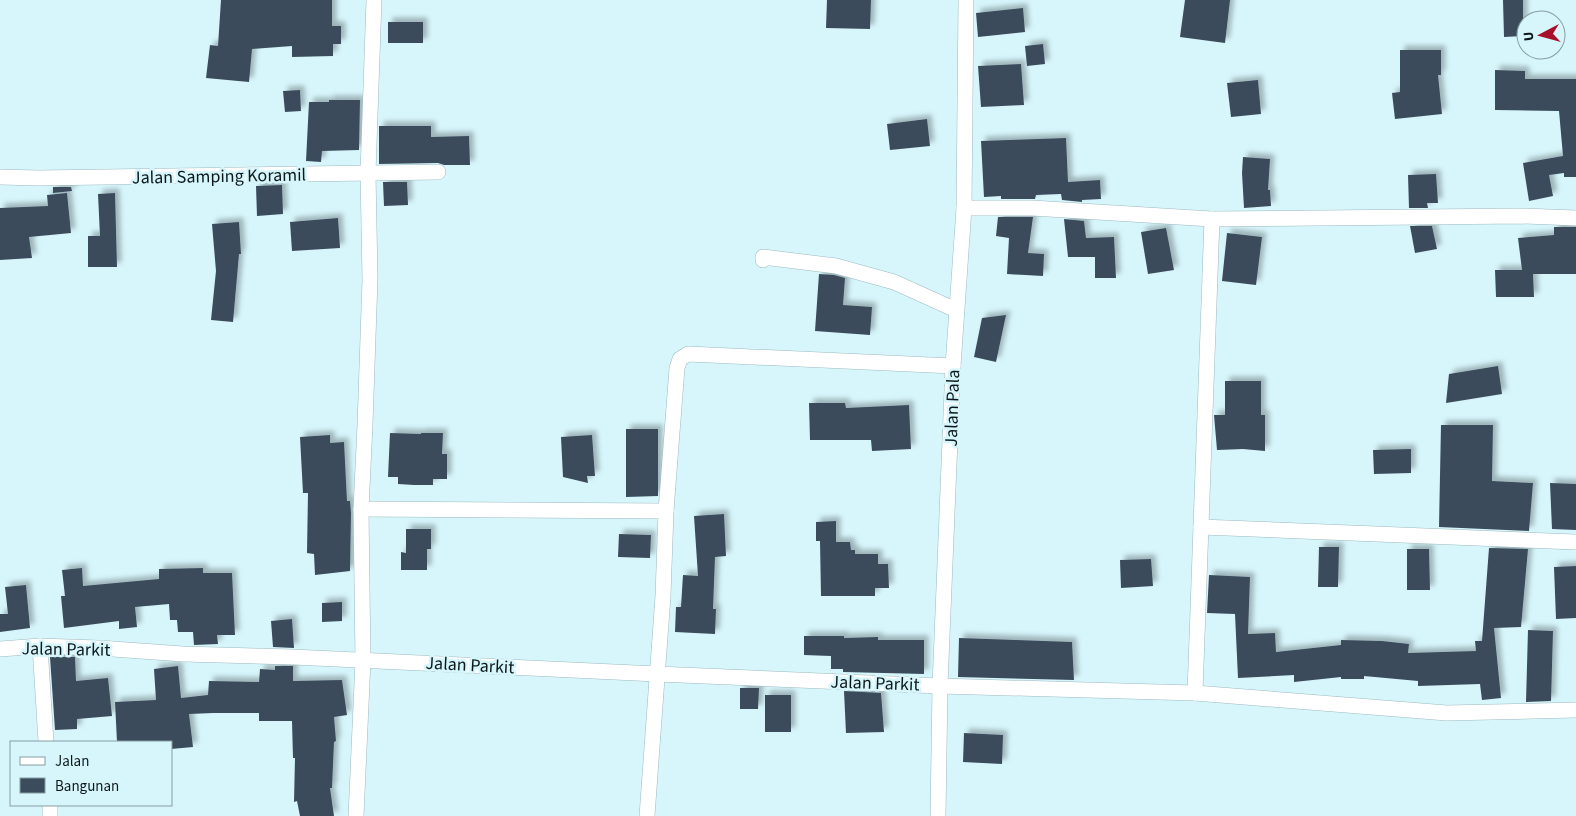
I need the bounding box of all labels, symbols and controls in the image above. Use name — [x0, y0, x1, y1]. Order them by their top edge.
north arrow — [1516, 10, 1566, 60]
text: U — [1519, 31, 1539, 42]
street label: Jalan Samping Koramil — [132, 162, 306, 191]
street label: Jalan Pala — [939, 369, 966, 447]
street label: Jalan Parkit — [21, 636, 111, 663]
street label: Jalan Parkit — [425, 651, 515, 680]
street label: Jalan Parkit — [830, 669, 920, 698]
legend — [10, 741, 172, 806]
text: Jalan — [55, 751, 89, 772]
text: Bangunan — [55, 776, 119, 797]

